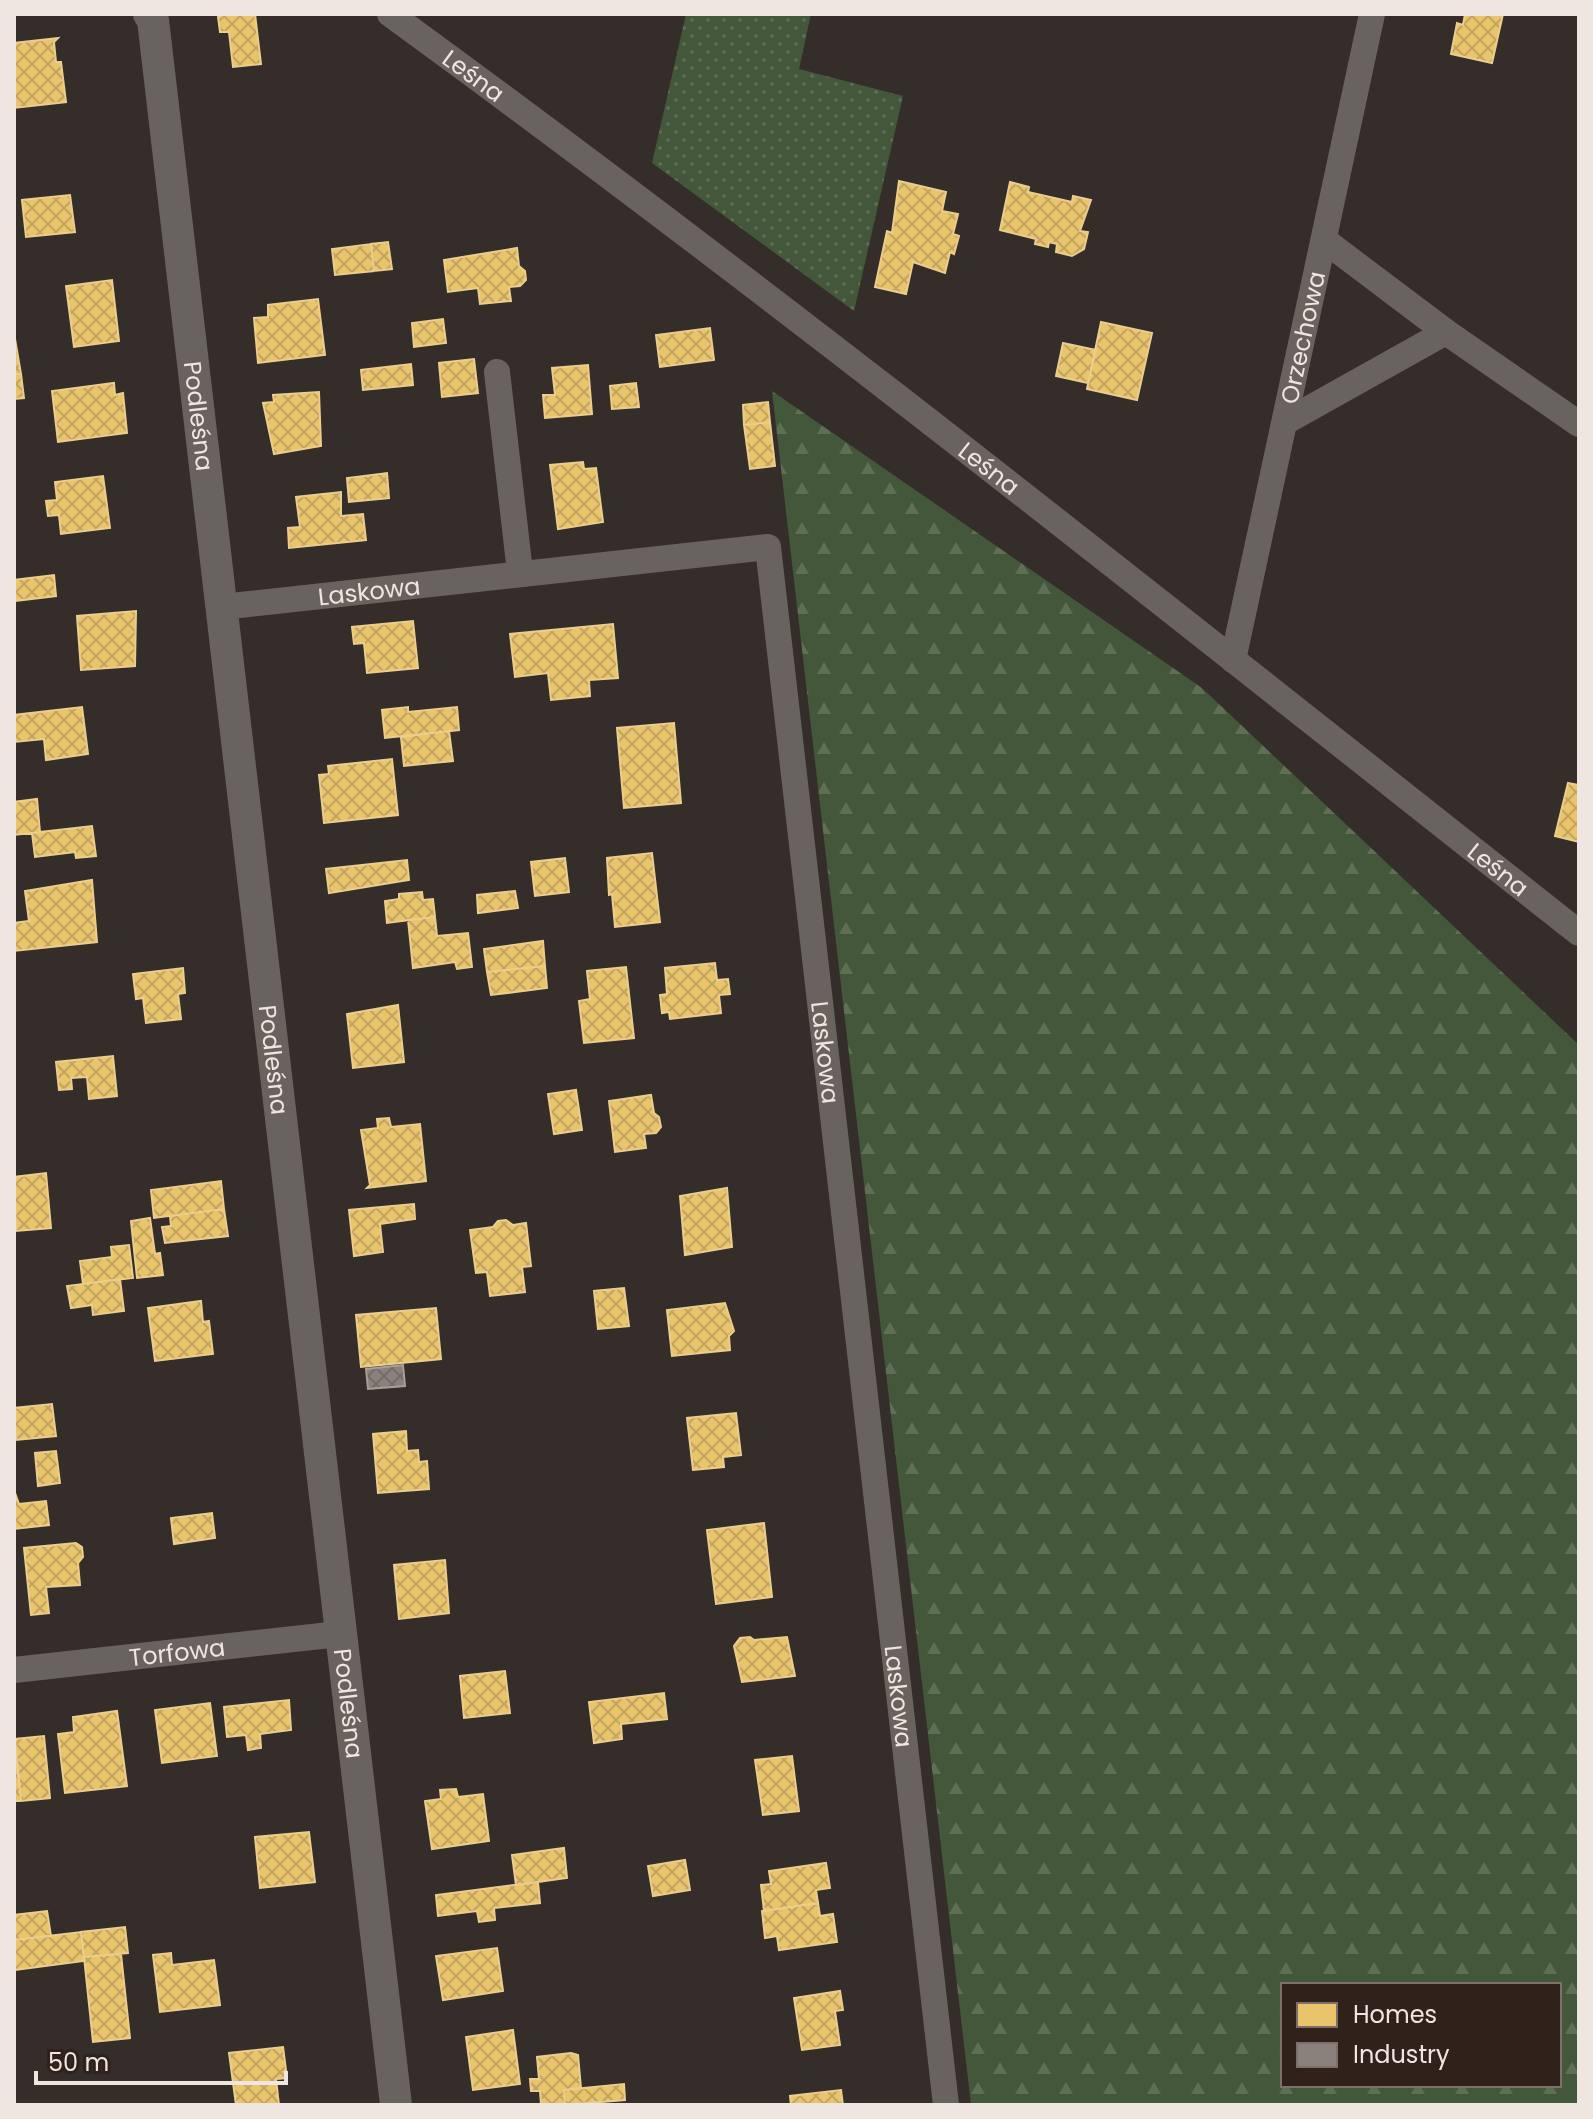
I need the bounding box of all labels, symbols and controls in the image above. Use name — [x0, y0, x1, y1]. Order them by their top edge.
street label: Leśna — [436, 42, 512, 109]
street label: Orzechowa — [1272, 268, 1333, 407]
street label: Podleśna — [176, 359, 222, 473]
street label: Leśna — [952, 434, 1027, 503]
street label: Laskowa — [316, 569, 422, 613]
street label: Leśna — [1461, 835, 1536, 904]
street label: Laskowa — [804, 999, 848, 1105]
street label: Podleśna — [251, 1003, 297, 1117]
street label: Torfowa — [127, 1630, 227, 1674]
street label: Laskowa — [877, 1643, 922, 1749]
street label: Podleśna — [326, 1647, 372, 1760]
legend — [1281, 1983, 1561, 2087]
text: Homes — [1353, 1998, 1437, 2031]
scale bar — [36, 2035, 286, 2085]
text: Industry — [1353, 2038, 1450, 2071]
text: 50 m — [48, 2046, 109, 2079]

